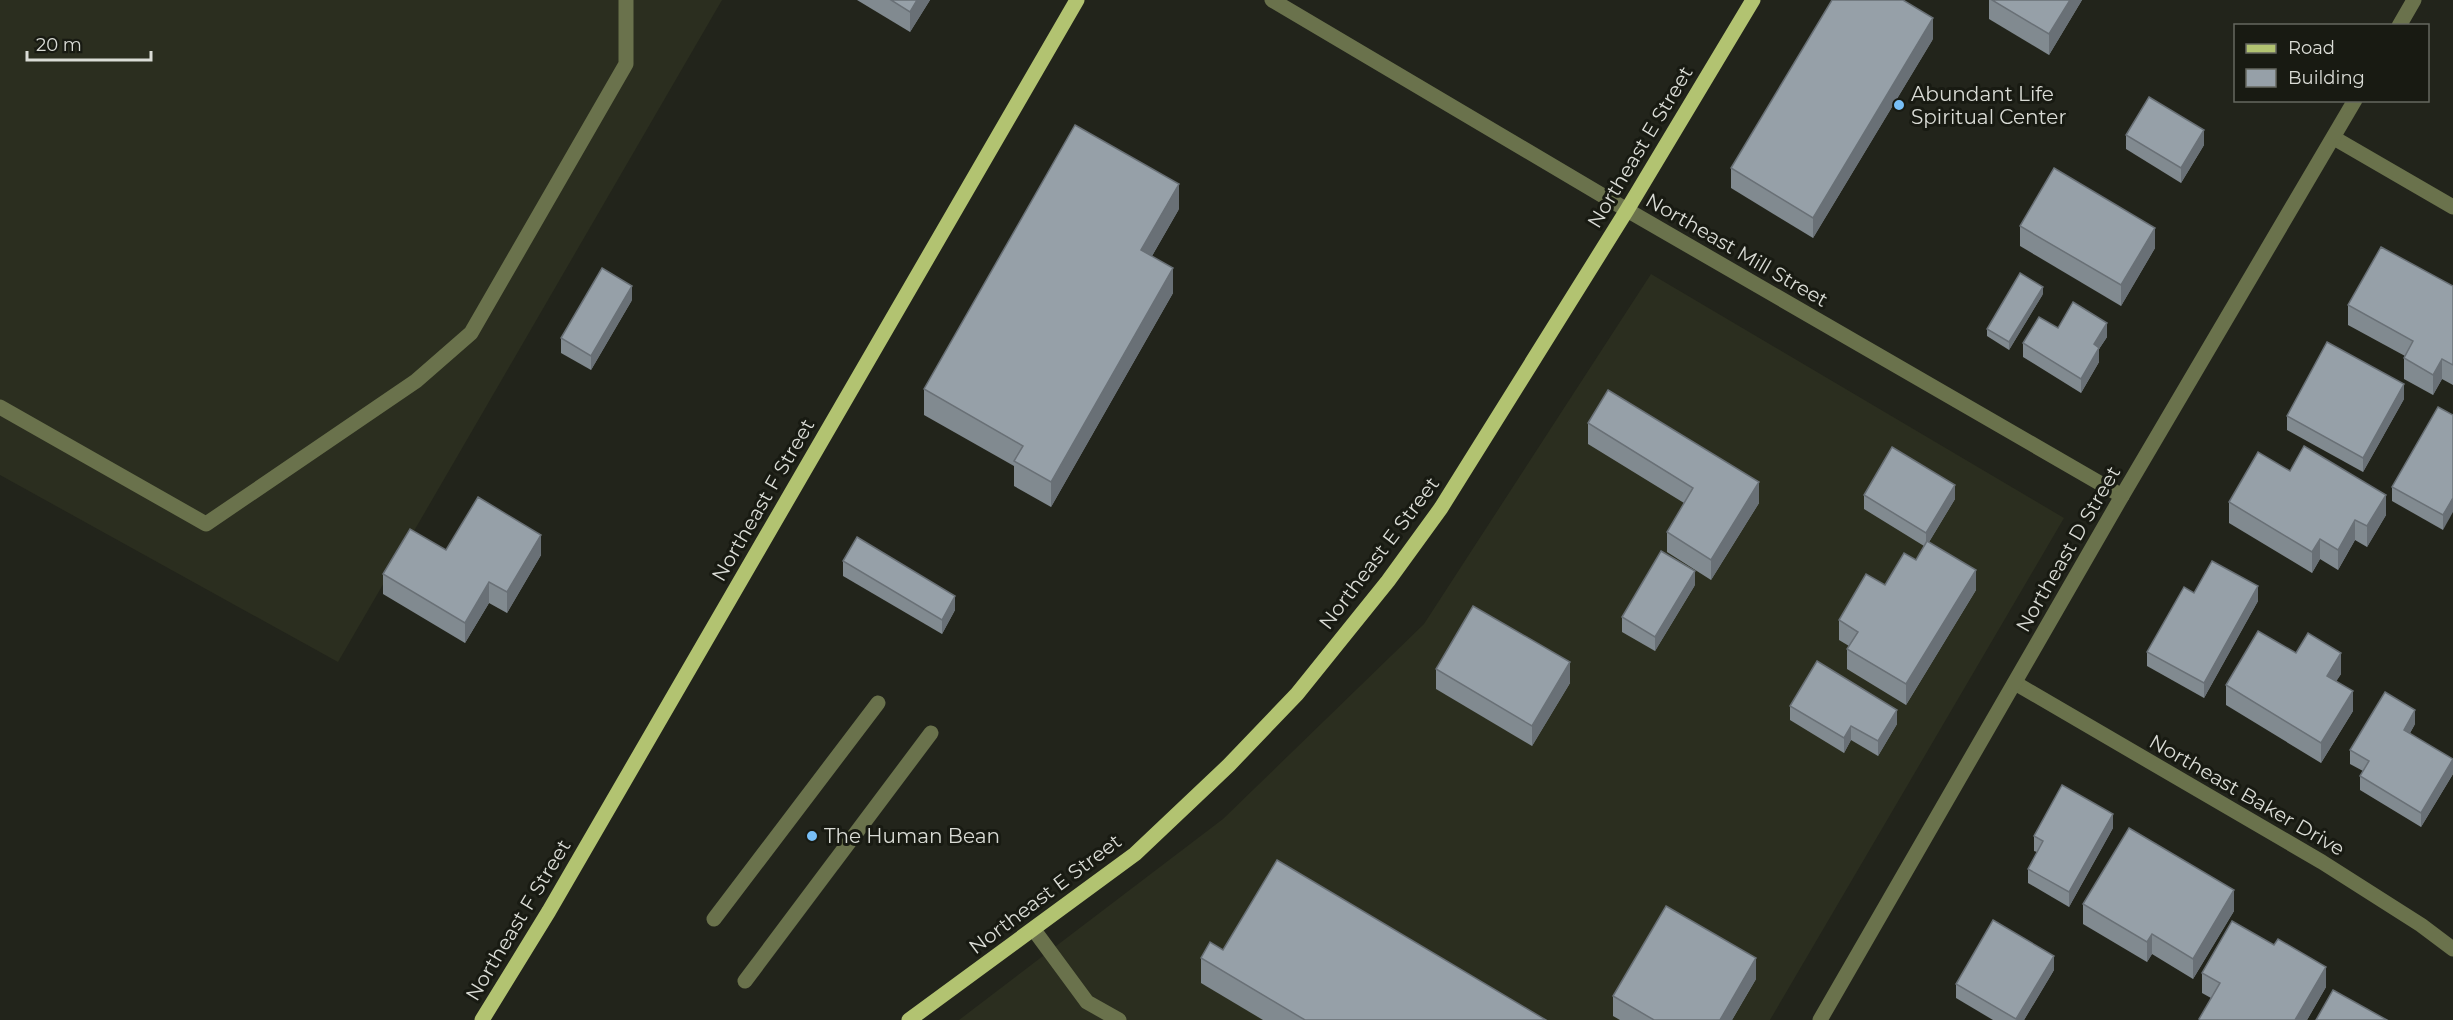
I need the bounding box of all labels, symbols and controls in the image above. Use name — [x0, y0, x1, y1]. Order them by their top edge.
scale bar — [27, 24, 152, 62]
legend — [2234, 24, 2429, 102]
text: 20 m — [36, 34, 82, 56]
text: Road — [2288, 37, 2335, 59]
street label: Northeast E Street — [1582, 62, 1698, 232]
text: Building — [2288, 67, 2365, 89]
place label: Abundant Life Spiritual Center — [1911, 82, 2066, 129]
marker: Abundant Life Spiritual Center — [1892, 98, 1906, 112]
street label: Northeast Mill Street — [1642, 188, 1832, 312]
street label: Northeast F Street — [707, 414, 819, 586]
street label: Northeast D Street — [2011, 462, 2125, 636]
street label: Northeast E Street — [1314, 472, 1444, 634]
street label: Northeast Baker Drive — [2145, 729, 2349, 861]
place label: The Human Bean — [824, 824, 1000, 848]
marker: The Human Bean — [805, 829, 819, 843]
street label: Northeast E Street — [964, 829, 1126, 959]
street label: Northeast F Street — [460, 835, 576, 1005]

